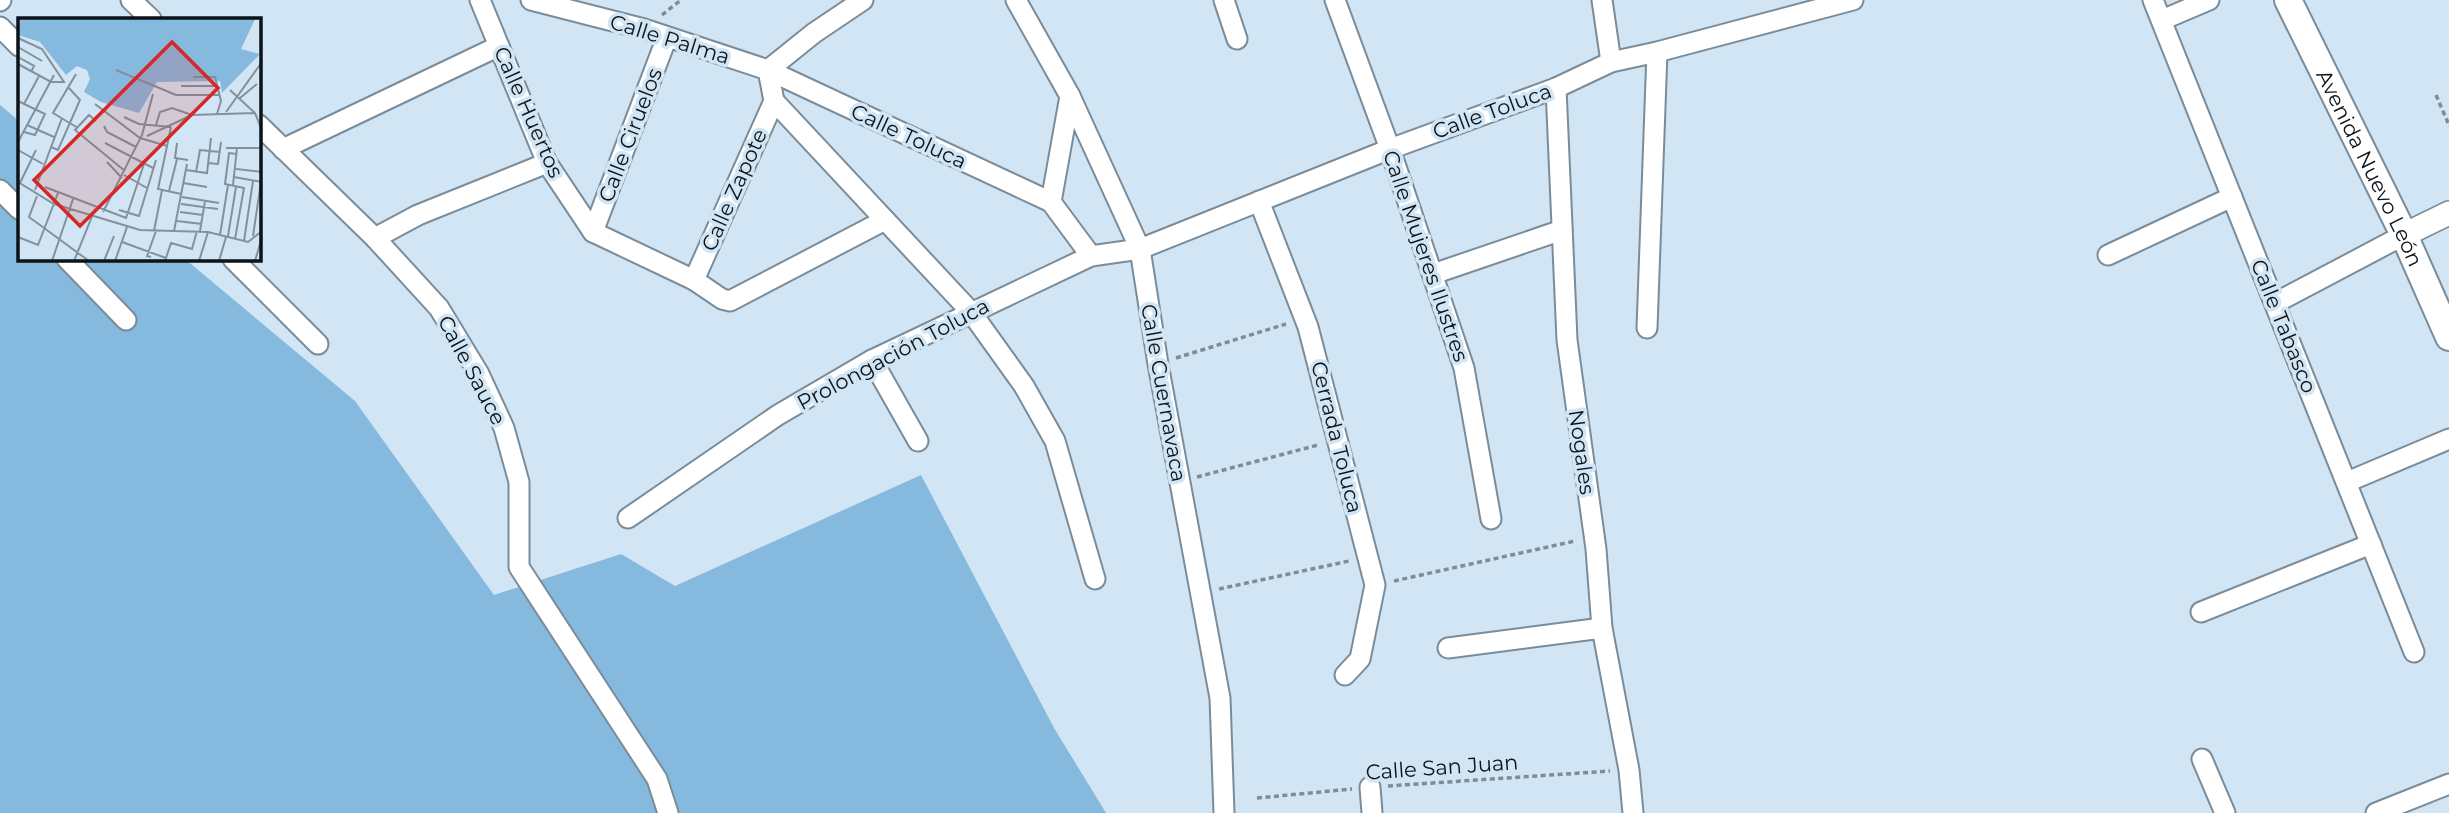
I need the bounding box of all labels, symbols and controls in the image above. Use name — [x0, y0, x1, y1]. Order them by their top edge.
street label: Calle Palma — [607, 9, 733, 69]
inset map — [18, 18, 261, 261]
street label: Calle Huertos — [489, 43, 569, 181]
street label: Calle Ciruelos — [593, 65, 667, 205]
street label: Avenida Nuevo León — [2312, 65, 2429, 270]
street label: Calle Toluca — [1429, 78, 1555, 144]
street label: Calle Toluca — [847, 98, 971, 174]
street label: Calle Zapote — [696, 125, 772, 255]
street label: Calle Mujeres Ilustres — [1378, 147, 1474, 365]
street label: Calle Tabasco — [2246, 255, 2322, 397]
street label: Prolongación Toluca — [793, 293, 993, 415]
street label: Calle Cuernavaca — [1136, 302, 1192, 484]
street label: Calle Sauce — [433, 311, 511, 429]
street label: Cerrada Toluca — [1306, 359, 1368, 515]
street label: Nogales — [1564, 408, 1600, 496]
street label: Calle San Juan — [1365, 749, 1519, 785]

